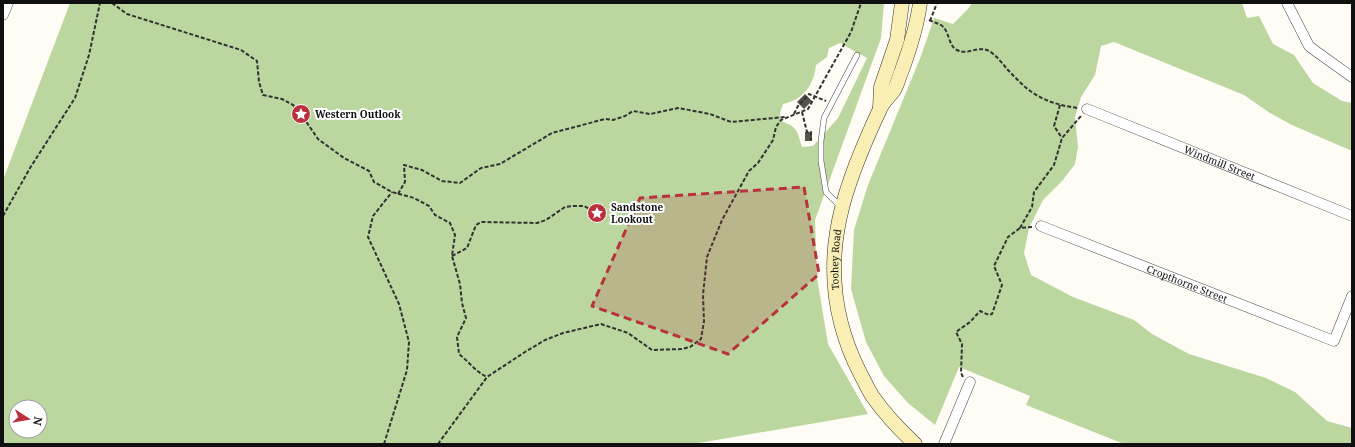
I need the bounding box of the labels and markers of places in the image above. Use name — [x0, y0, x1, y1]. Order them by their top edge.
place icon: Western Outlook — [290, 103, 312, 125]
place label: Western Outlook — [315, 107, 401, 121]
place label: Sandstone Lookout — [611, 200, 664, 226]
place icon: Sandstone Lookout — [586, 202, 608, 224]

